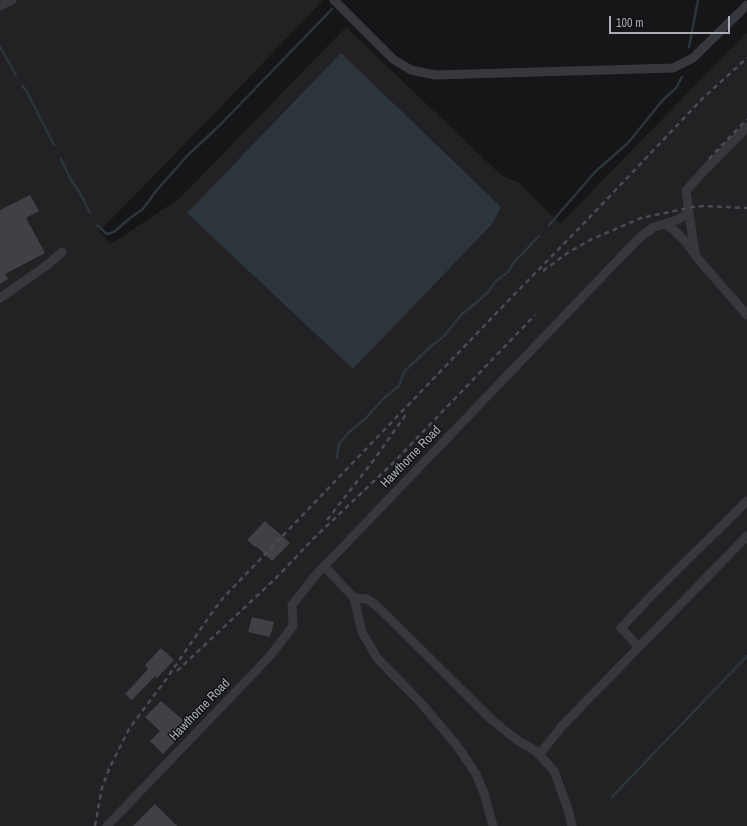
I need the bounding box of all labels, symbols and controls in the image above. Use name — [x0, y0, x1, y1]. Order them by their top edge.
scale bar — [611, 8, 732, 34]
text: 100 m — [616, 15, 643, 31]
street label: Hawthorne Road — [378, 423, 444, 491]
street label: Hawthorne Road — [167, 676, 233, 744]

